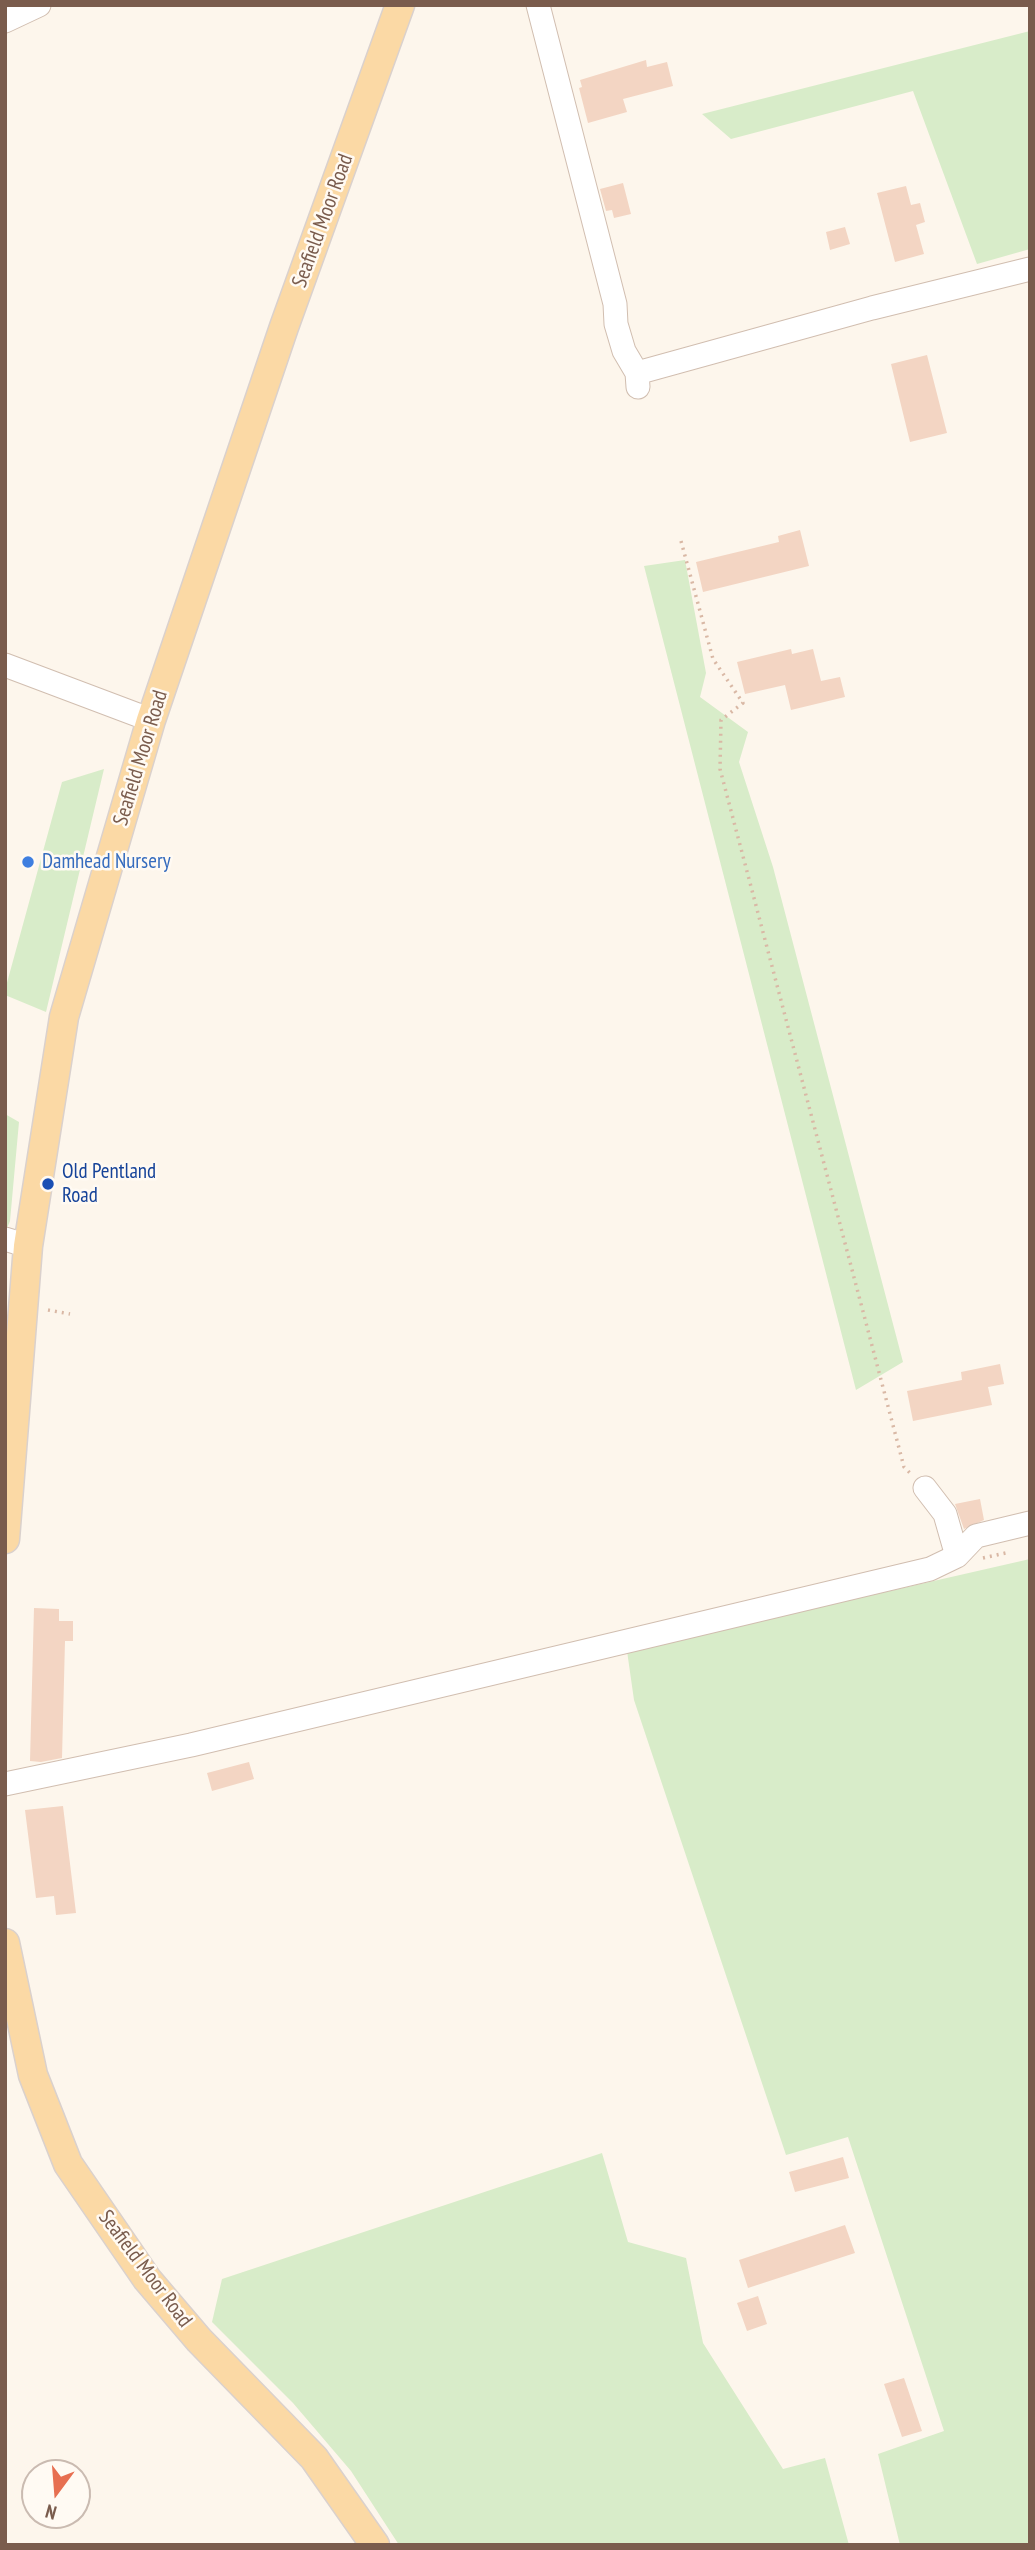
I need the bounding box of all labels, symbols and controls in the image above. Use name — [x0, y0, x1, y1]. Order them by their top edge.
street label: Seafield Moor Road — [287, 151, 359, 291]
street label: Seafield Moor Road — [108, 687, 174, 829]
place label: Damhead Nursery — [42, 849, 171, 875]
marker: Damhead Nursery — [20, 854, 36, 870]
place label: Old Pentland Road — [62, 1159, 156, 1209]
marker: Old Pentland Road — [40, 1176, 56, 1192]
street label: Seafield Moor Road — [93, 2206, 197, 2332]
north arrow — [21, 2459, 91, 2529]
text: N — [43, 2499, 59, 2525]

